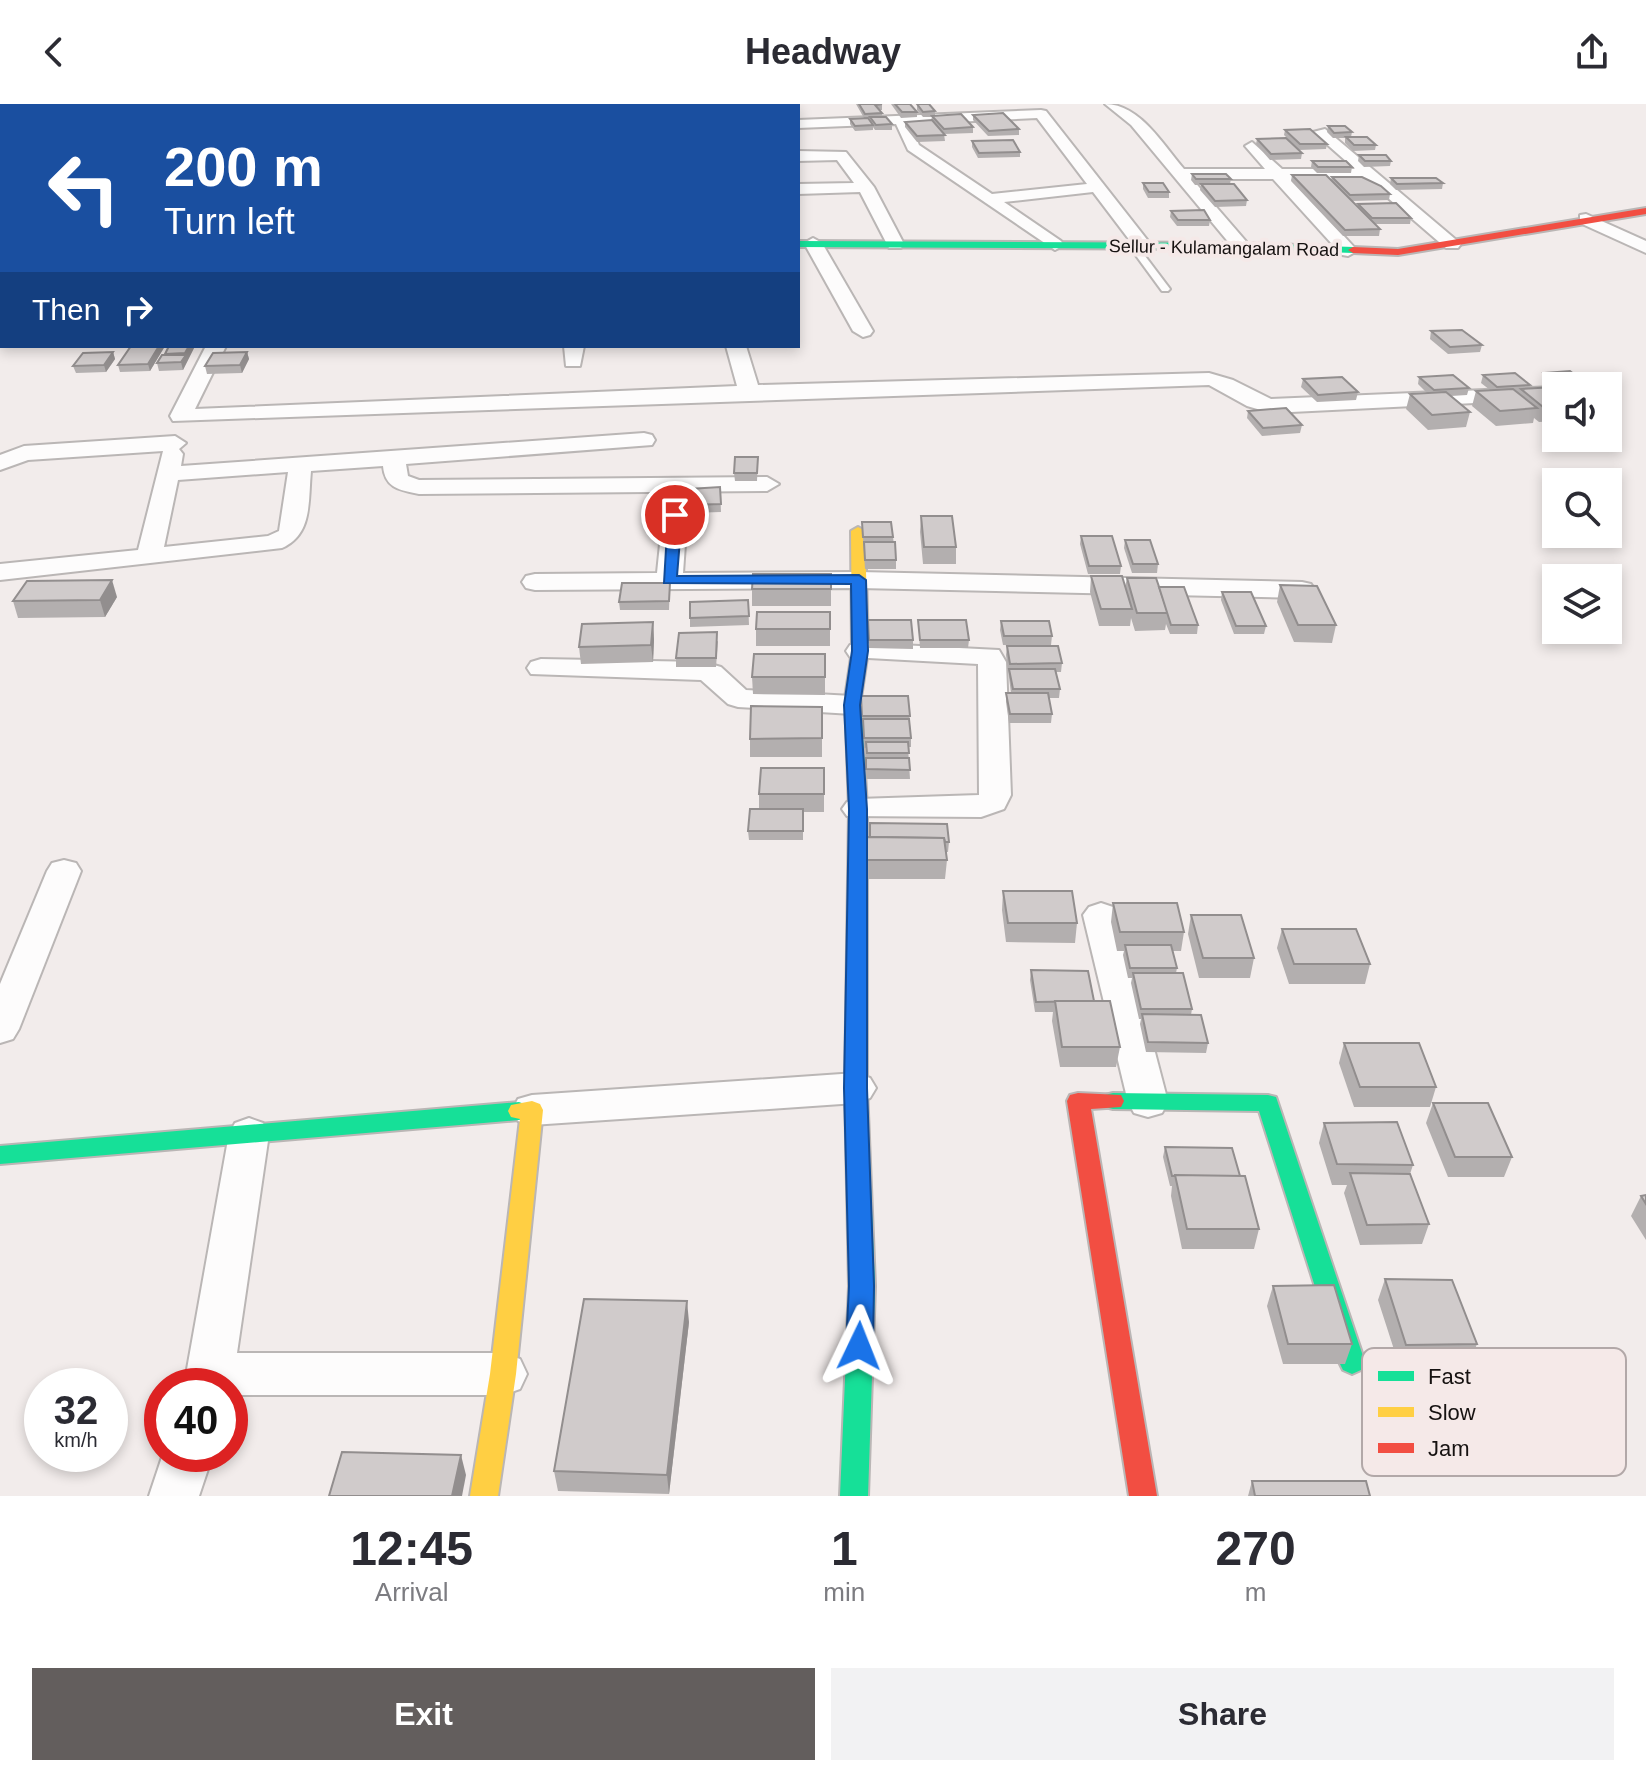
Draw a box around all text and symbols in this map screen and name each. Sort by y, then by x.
icon: back [32,30,76,74]
icon: share [1570,30,1614,74]
text: Headway [745,31,901,72]
text: 200 m [164,135,323,198]
icon: left [32,136,136,240]
text: Turn left [164,201,295,242]
street label: Sellur - Kulamangalam Road [1109,236,1339,260]
icon: right [116,288,160,332]
text: Then [32,293,100,326]
map controls [1542,372,1622,644]
button: sound [1542,372,1622,452]
button: search [1542,468,1622,548]
pin [641,481,709,549]
icon: arrive [653,493,697,537]
button: layers [1542,564,1622,644]
position arrow [817,1304,901,1388]
legend [1362,1348,1626,1476]
text: Fast [1428,1364,1471,1389]
speed limit sign: 40 [144,1368,248,1472]
text: 32 [54,1388,98,1432]
text: Slow [1428,1400,1476,1425]
text: km/h [54,1429,98,1451]
text: Jam [1428,1436,1470,1461]
text: 12:45 [350,1522,473,1575]
text: 1 [831,1522,858,1575]
text: 270 [1216,1522,1296,1575]
text: Arrival [375,1577,449,1607]
text: min [823,1577,865,1607]
text: m [1245,1577,1266,1607]
button: Exit [32,1668,815,1760]
button: Share [831,1668,1614,1760]

